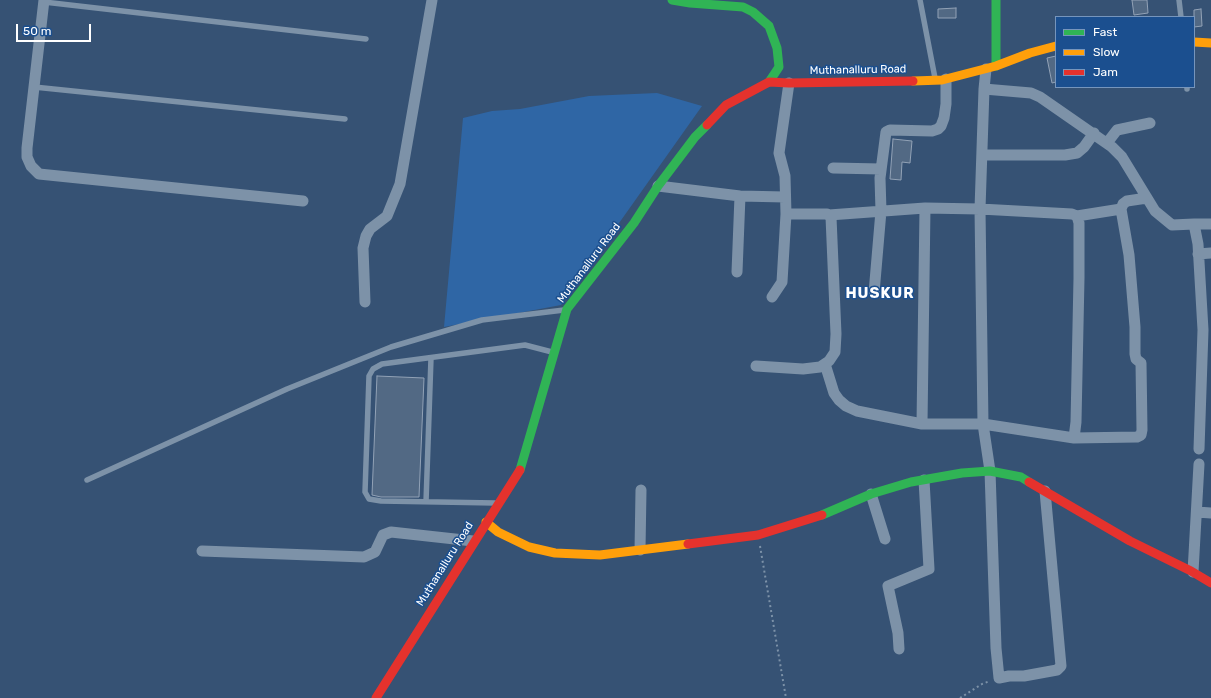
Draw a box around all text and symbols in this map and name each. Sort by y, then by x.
scale bar [18,16,93,42]
legend [1055,16,1195,88]
text: 50 m [23,24,51,38]
text: Fast [1093,25,1117,39]
text: Slow [1093,45,1120,59]
street label: Muthanalluru Road [810,63,906,77]
text: Jam [1093,65,1118,79]
street label: Muthanalluru Road [555,220,623,306]
district label: HUSKUR [845,285,915,303]
street label: Muthanalluru Road [414,519,476,609]

